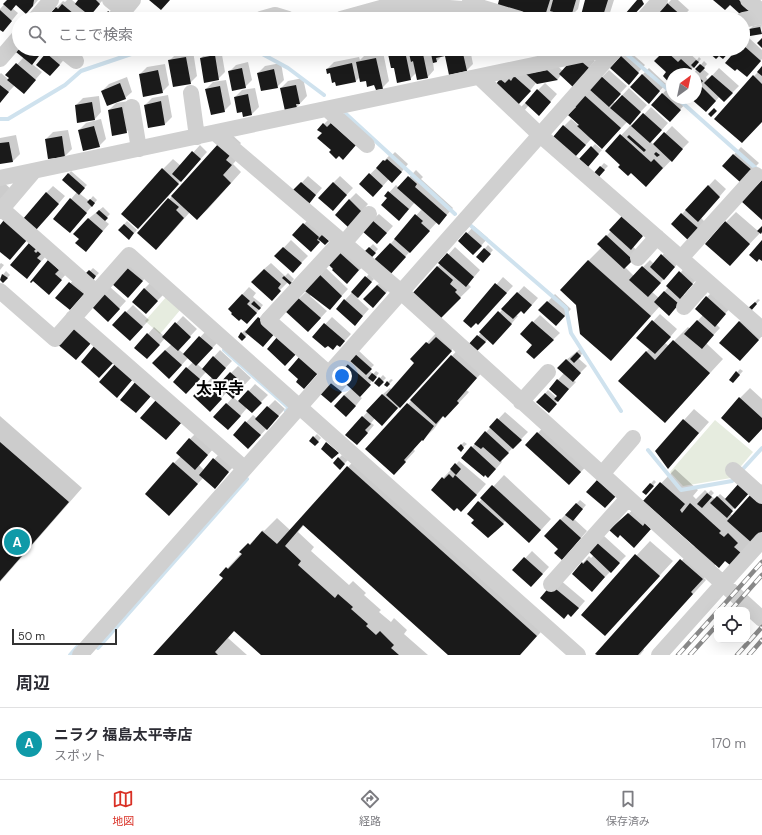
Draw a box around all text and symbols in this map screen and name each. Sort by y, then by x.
search box [12,12,750,56]
icon: search [26,23,48,45]
text: ここで検索 [58,25,133,45]
north arrow [666,68,702,104]
your location [332,366,352,386]
district label: 太平寺 [196,378,244,399]
pin: A [4,527,30,557]
map controls [714,607,750,643]
button: locate [714,607,750,643]
scale bar [12,627,117,646]
text: 50 m [18,629,45,643]
text: 周辺 [16,672,50,694]
text: ニラク 福島太平寺店 [54,725,193,745]
text: A [24,735,34,752]
text: 170 m [711,735,746,752]
text: スポット [54,747,106,764]
tab: 地図 [112,788,134,828]
tab: 経路 [359,788,381,828]
tab: 保存済み [606,788,650,828]

